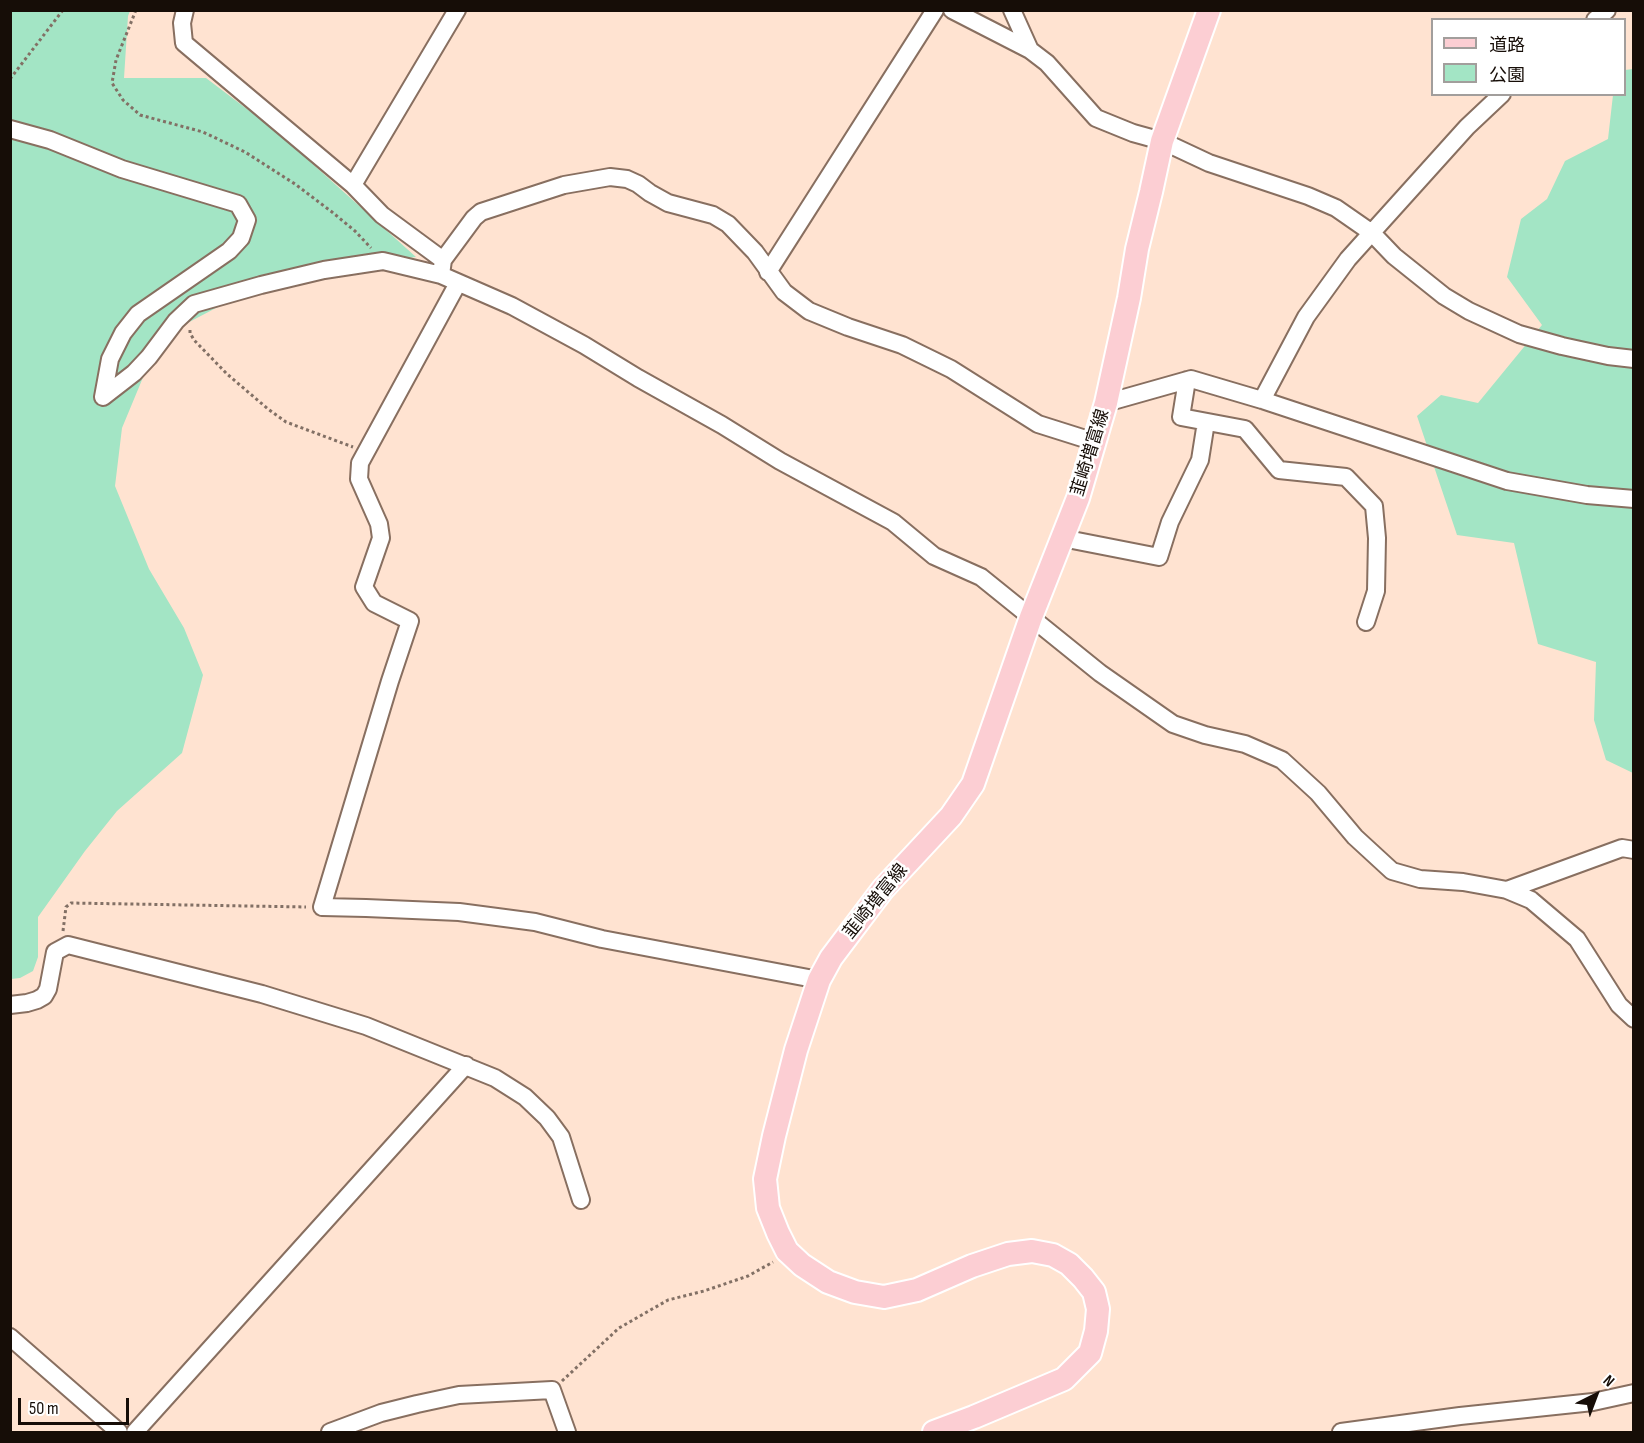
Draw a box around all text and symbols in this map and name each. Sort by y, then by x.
legend [1431,18,1626,96]
text: 道路 [1489,35,1525,56]
text: 公園 [1489,65,1525,86]
street label: 韮崎増富線 [1068,407,1114,499]
street label: 韮崎増富線 [839,860,913,944]
north arrow [1566,1365,1626,1425]
text: N [1599,1371,1618,1391]
scale bar [21,1386,132,1424]
text: 50 m [29,1398,59,1419]

